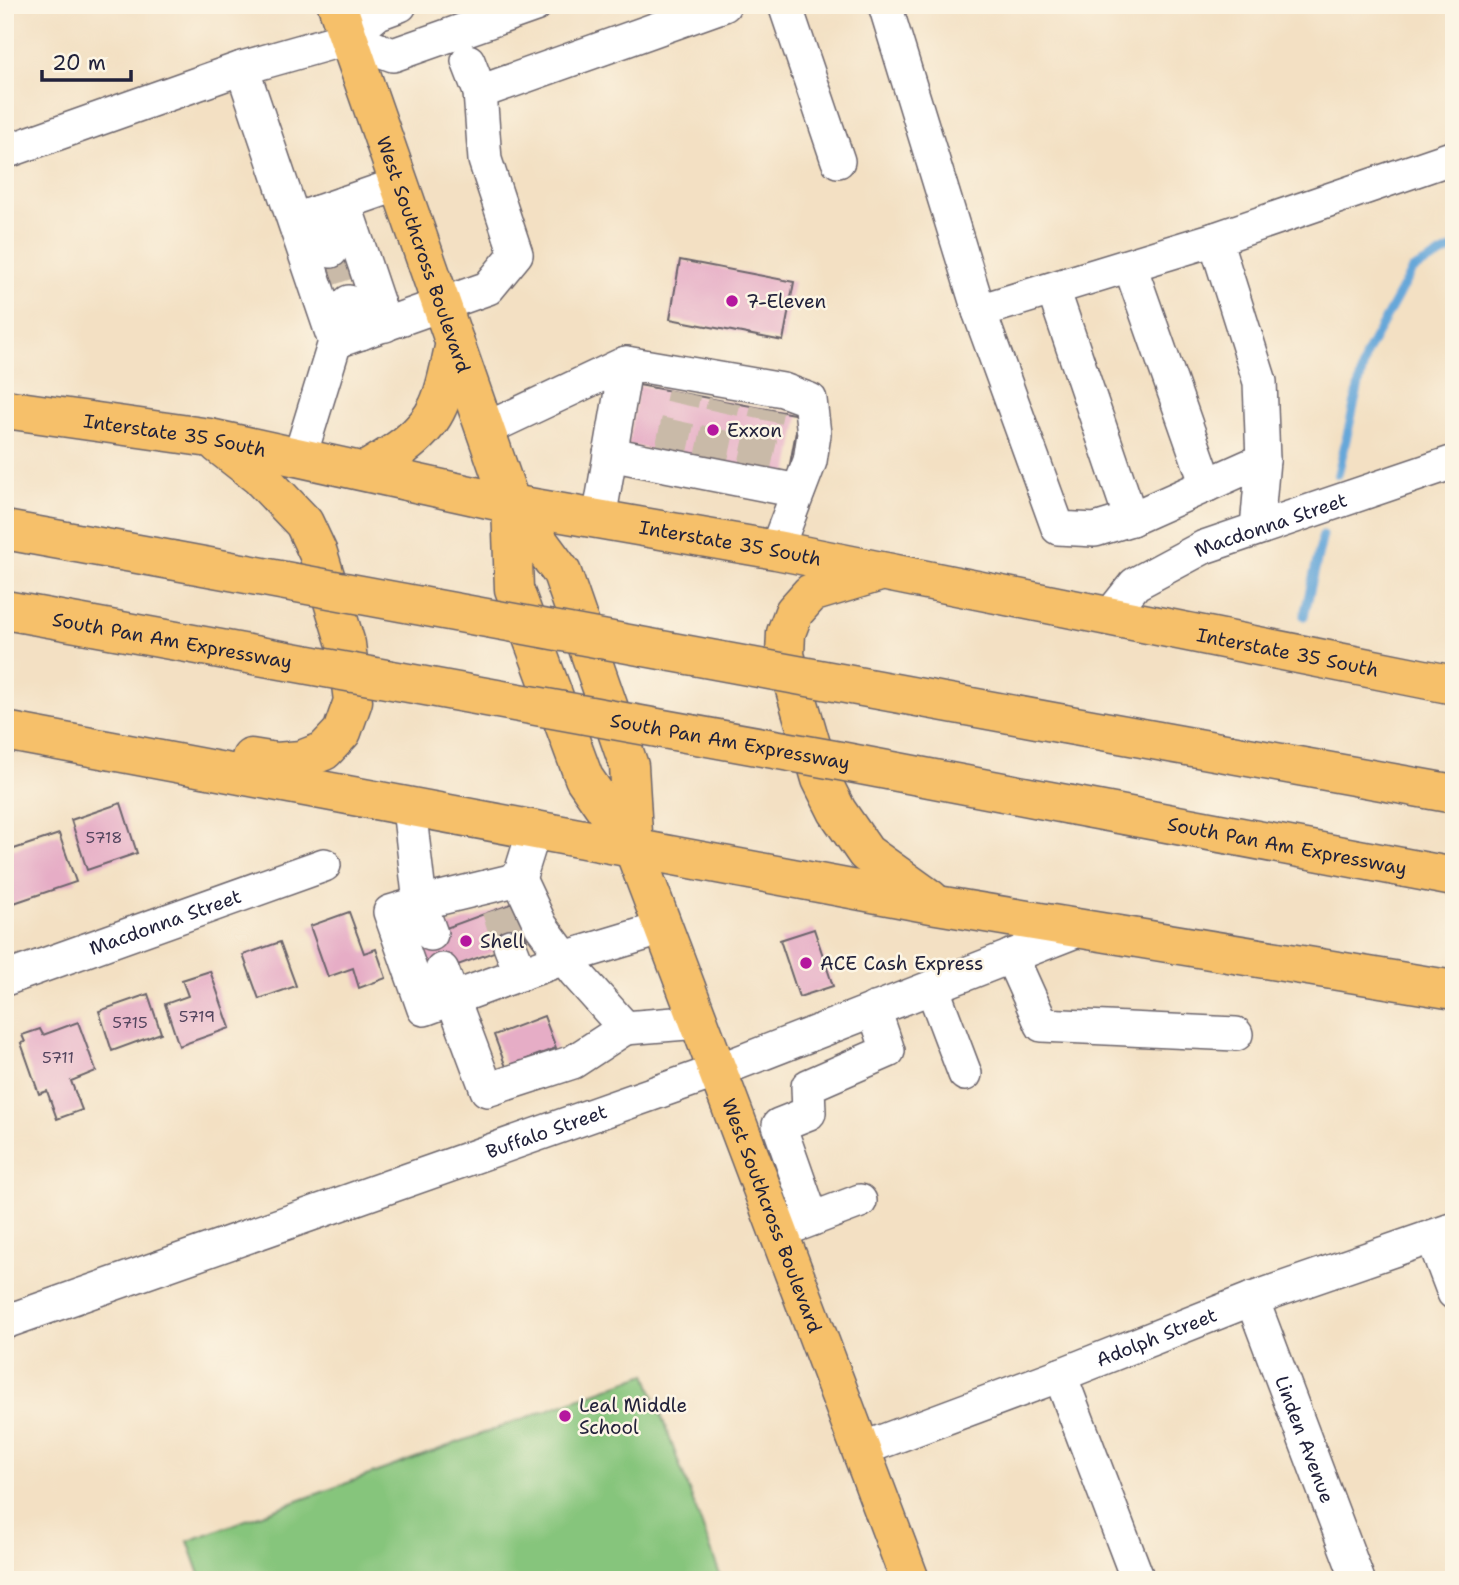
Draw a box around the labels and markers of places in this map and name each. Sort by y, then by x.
place label: 7-Eleven [746,289,826,314]
marker: 7-Eleven [724,293,740,309]
place label: Exxon [727,418,782,443]
marker: Exxon [705,422,721,438]
place label: Shell [480,929,524,954]
marker: Shell [458,933,474,949]
place label: ACE Cash Express [820,951,983,976]
marker: ACE Cash Express [798,955,814,971]
place label: Leal Middle School [579,1393,687,1440]
marker: Leal Middle School [557,1408,573,1424]

